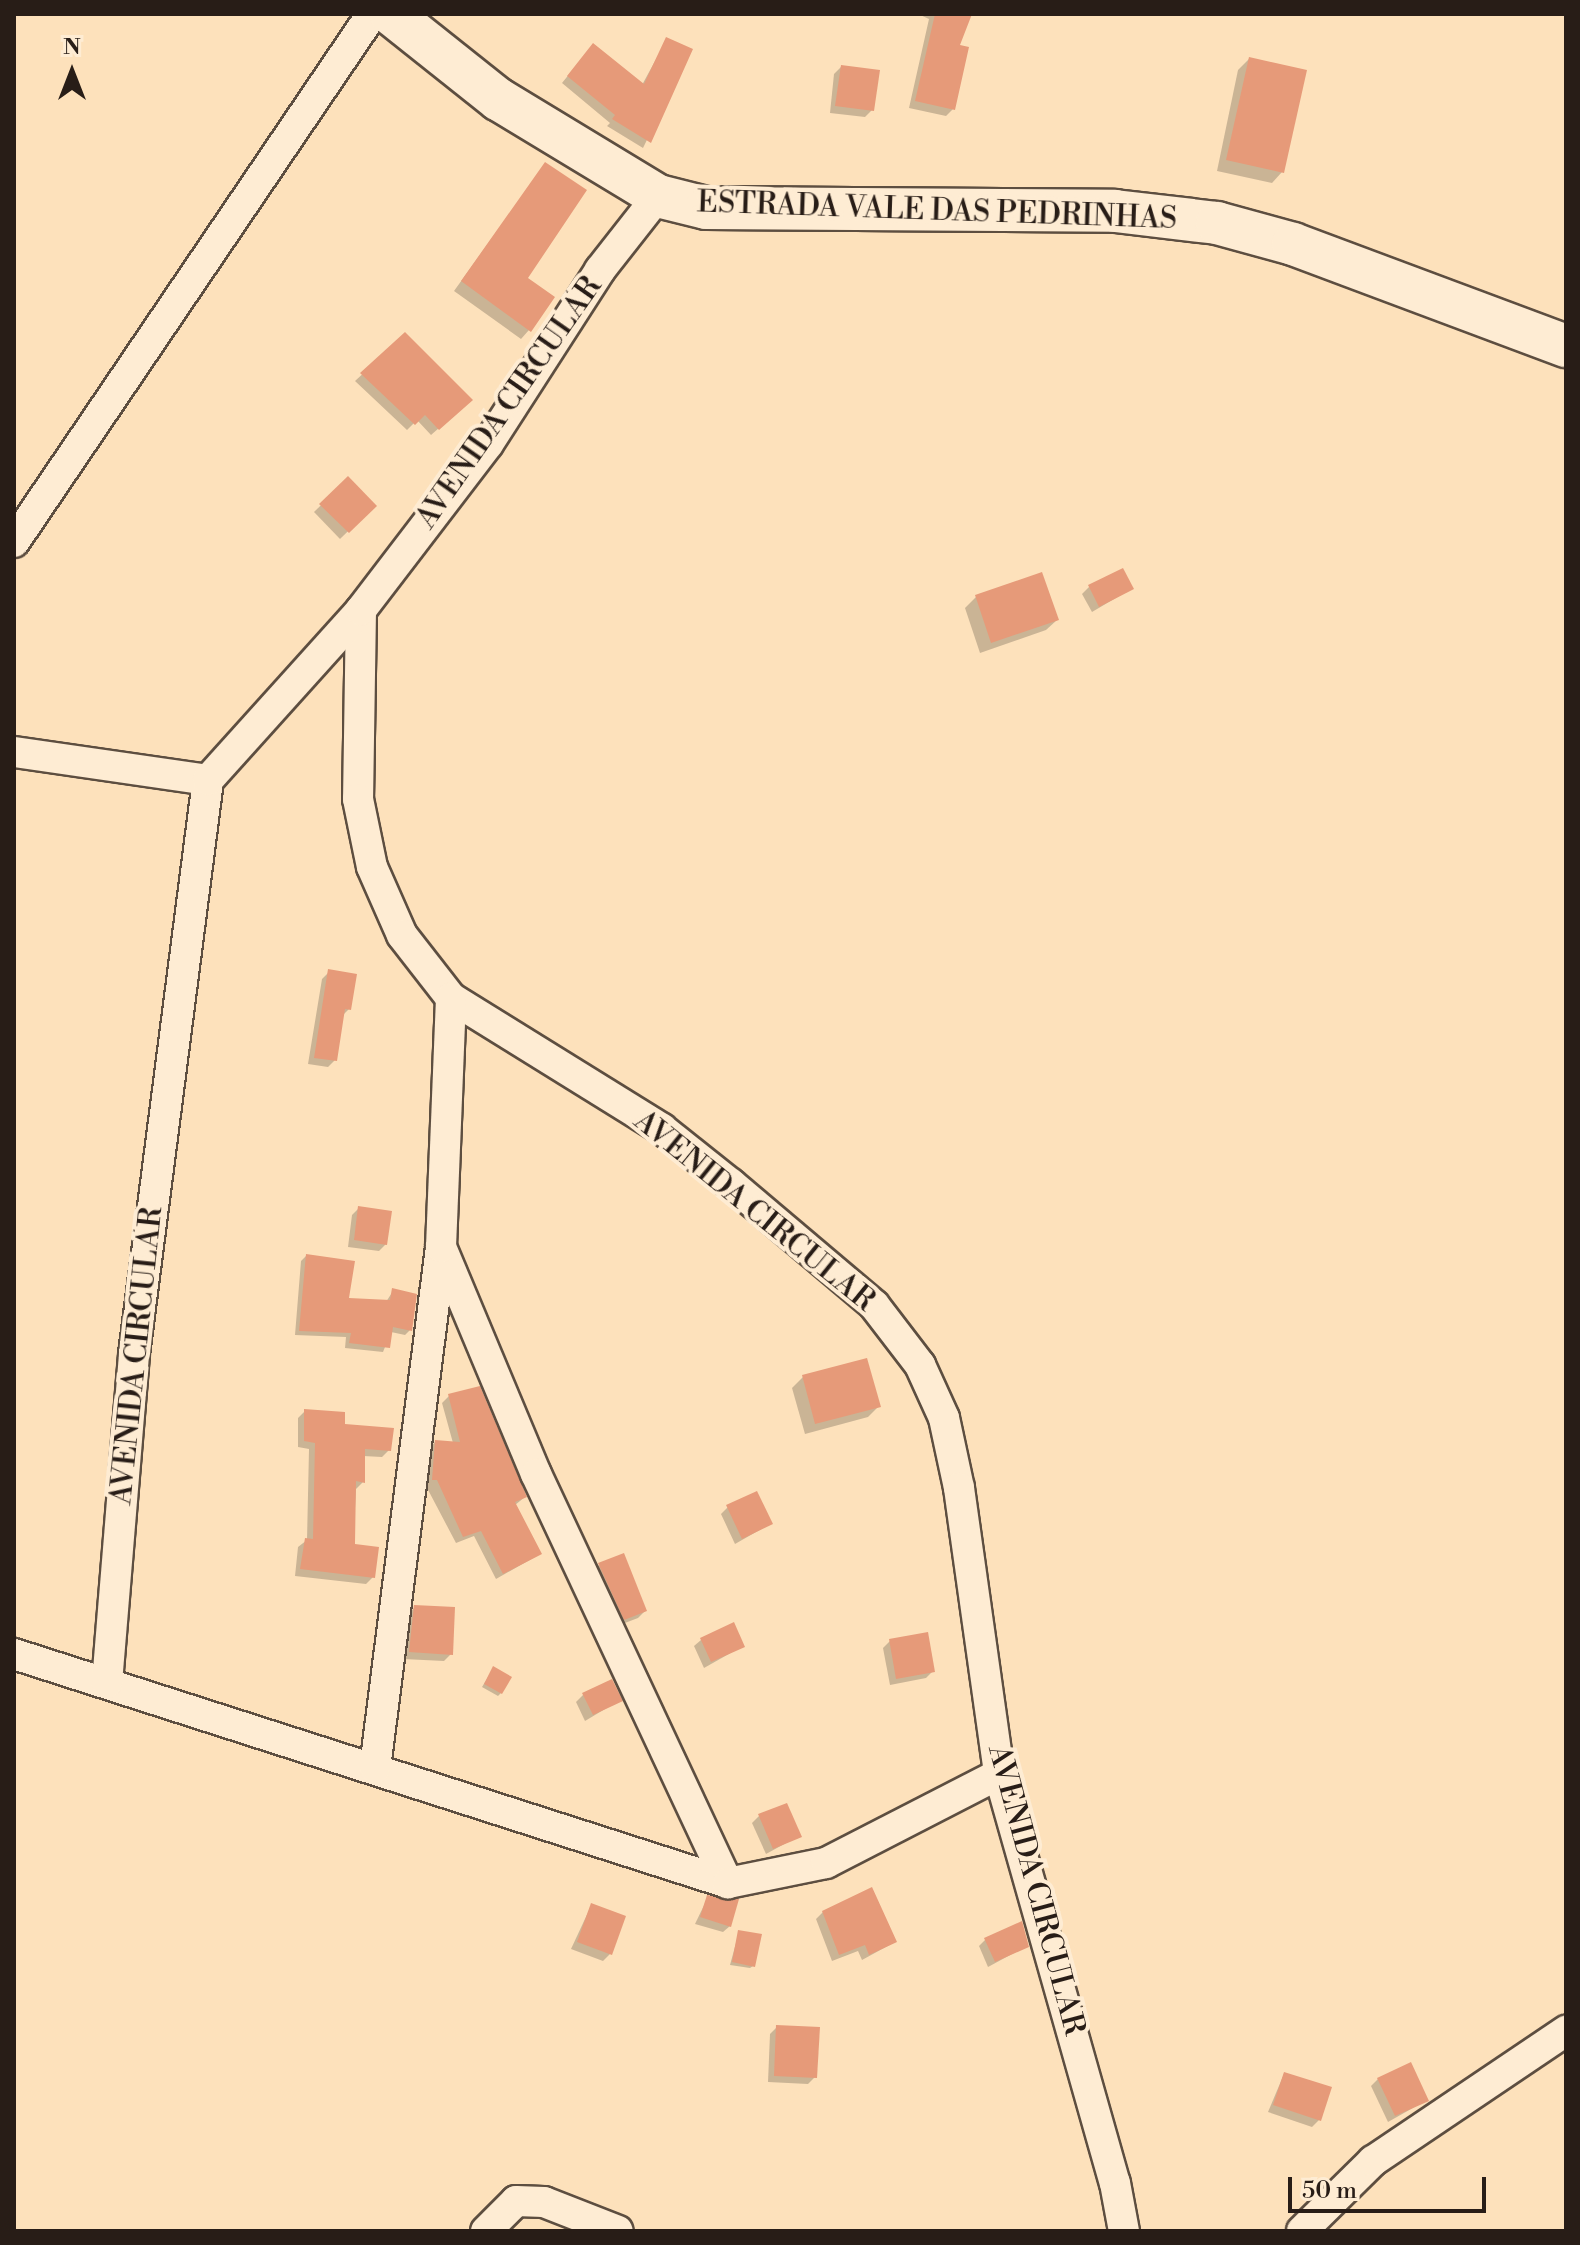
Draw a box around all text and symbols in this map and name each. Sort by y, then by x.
north arrow [32,32,112,112]
text: N [63,34,81,61]
street label: ESTRADA VALE DAS PEDRINHAS [696,185,1178,237]
street label: AVENIDA CIRCULAR [409,270,609,536]
street label: AVENIDA CIRCULAR [627,1103,881,1319]
street label: AVENIDA CIRCULAR [103,1205,171,1507]
street label: AVENIDA CIRCULAR [980,1741,1092,2039]
scale bar [1292,2161,1490,2211]
text: 50 m [1302,2176,1357,2206]

